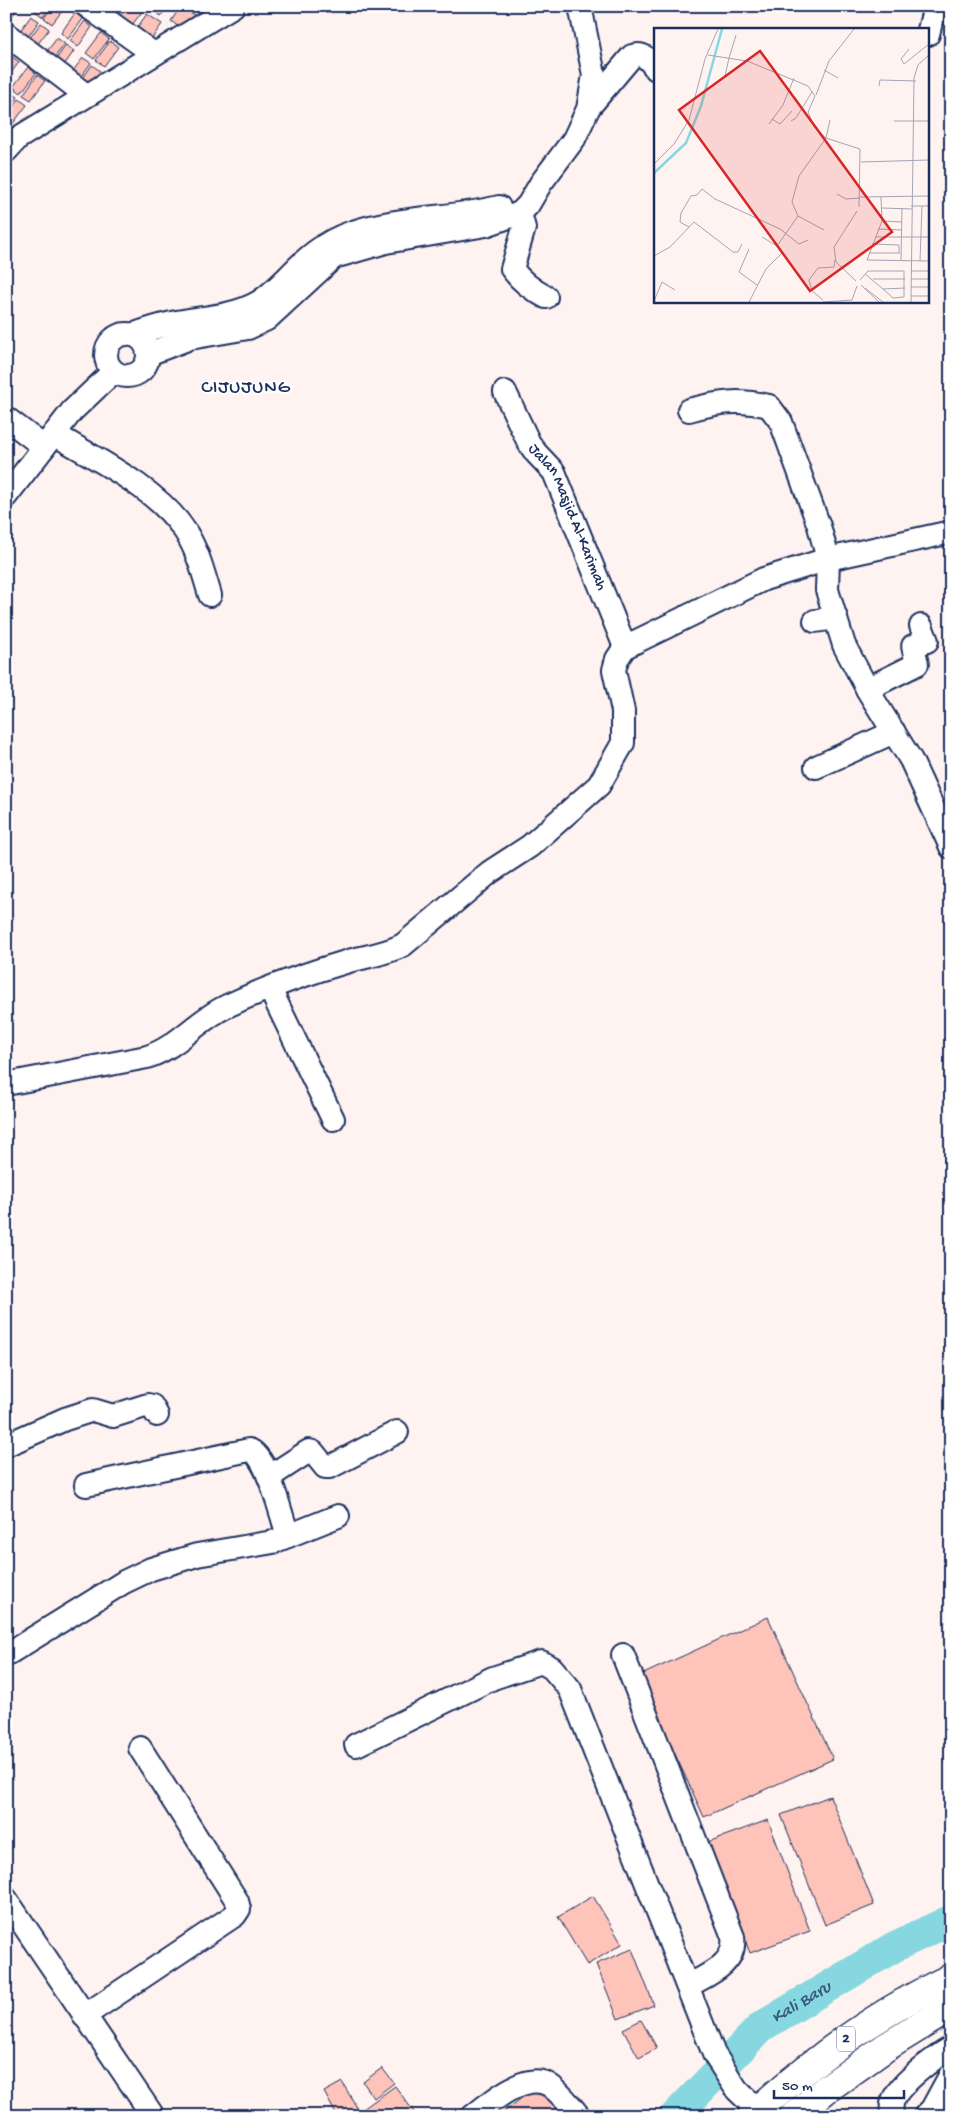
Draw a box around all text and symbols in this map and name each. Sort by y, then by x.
inset map [654,28,930,302]
district label: CIJUJUNG [201,377,291,400]
street label: Jalan Masjid Al-Karimah [523,440,611,594]
water label: Kali Baru [768,1976,837,2029]
road number: 2 [837,2026,855,2052]
scale bar [774,2067,904,2099]
text: 50 m [782,2078,813,2096]

